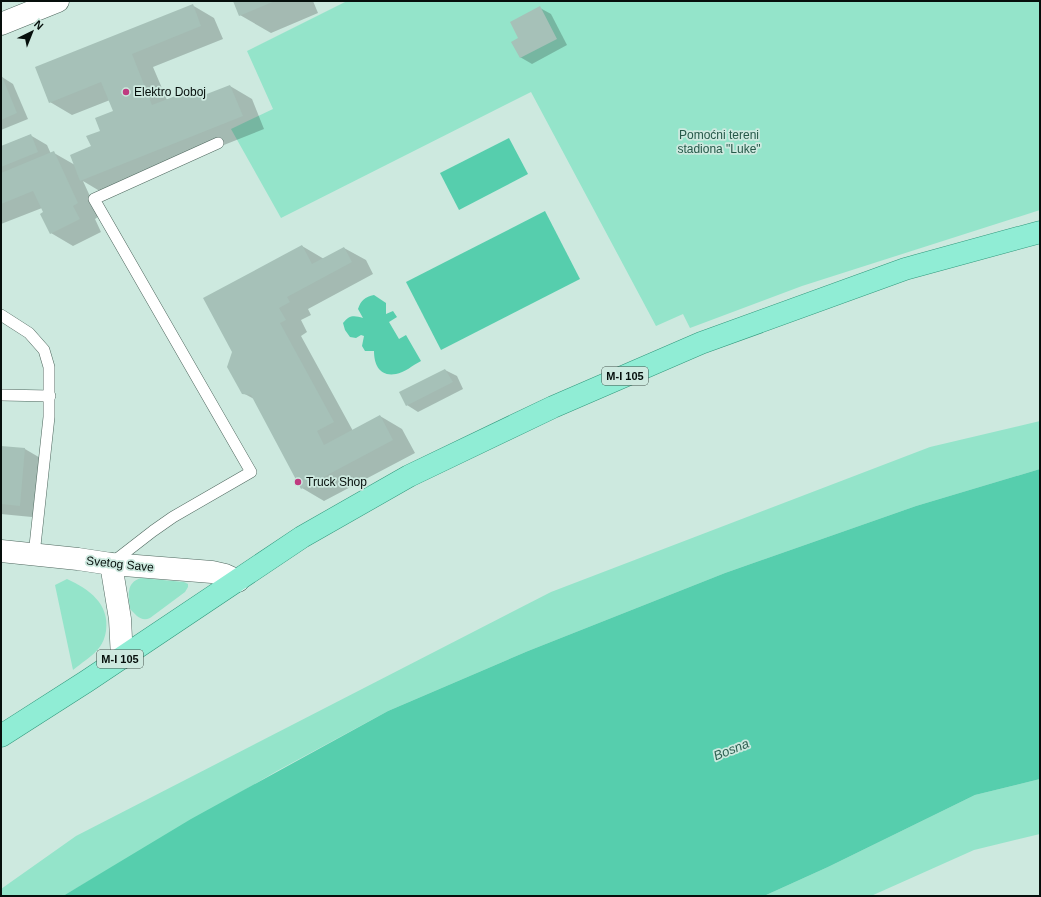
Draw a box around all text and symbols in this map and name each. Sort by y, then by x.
north arrow [12,12,52,52]
text: N [32,18,46,32]
place label: Elektro Doboj [134,85,206,99]
marker: Elektro Doboj [121,87,131,97]
park label: Pomoćni tereni stadiona "Luke" [677,128,761,156]
road number: M-I 105 [602,367,648,385]
place label: Truck Shop [306,475,367,489]
marker: Truck Shop [293,477,303,487]
street label: Svetog Save [85,553,155,575]
road number: M-I 105 [97,650,143,668]
water label: Bosna [711,736,751,763]

